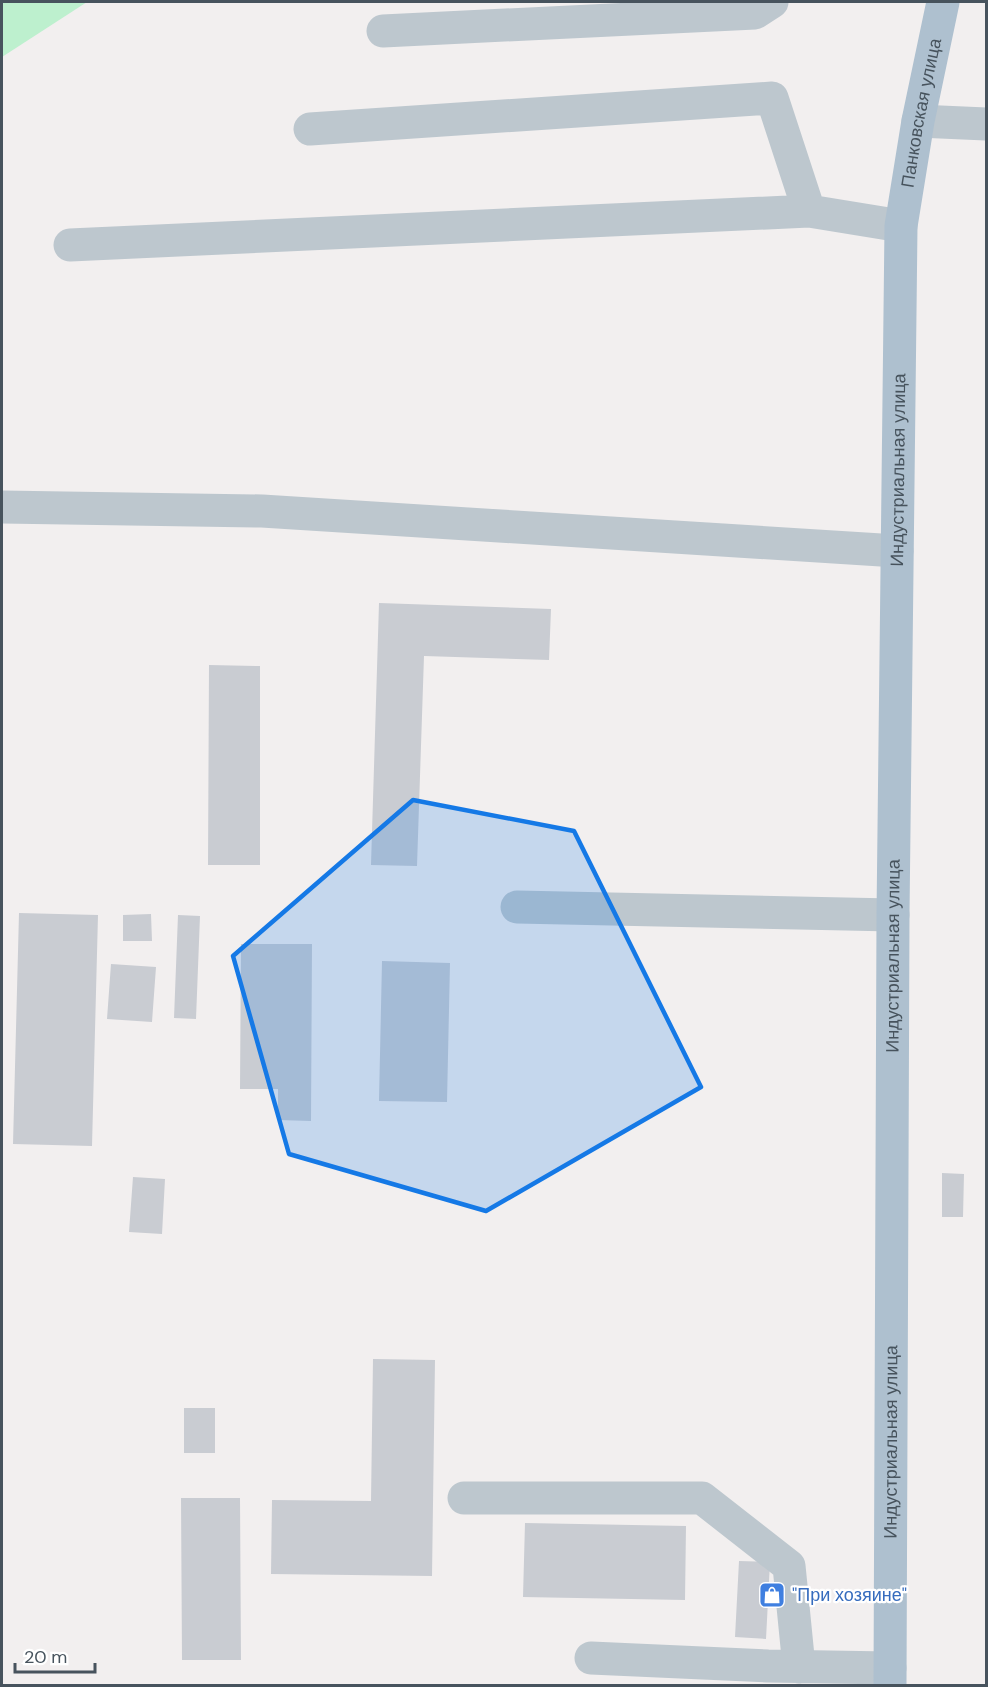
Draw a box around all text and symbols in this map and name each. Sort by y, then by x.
street label: Панковская улица [895,35,947,189]
street label: Индустриальная улица [885,372,911,567]
street label: Индустриальная улица [880,858,906,1053]
street label: Индустриальная улица [879,1344,903,1539]
shop icon: "При хозяине" [757,1580,787,1610]
place label: "При хозяине" [792,1583,907,1607]
scale bar [15,1636,94,1674]
text: 20 m [24,1645,67,1669]

